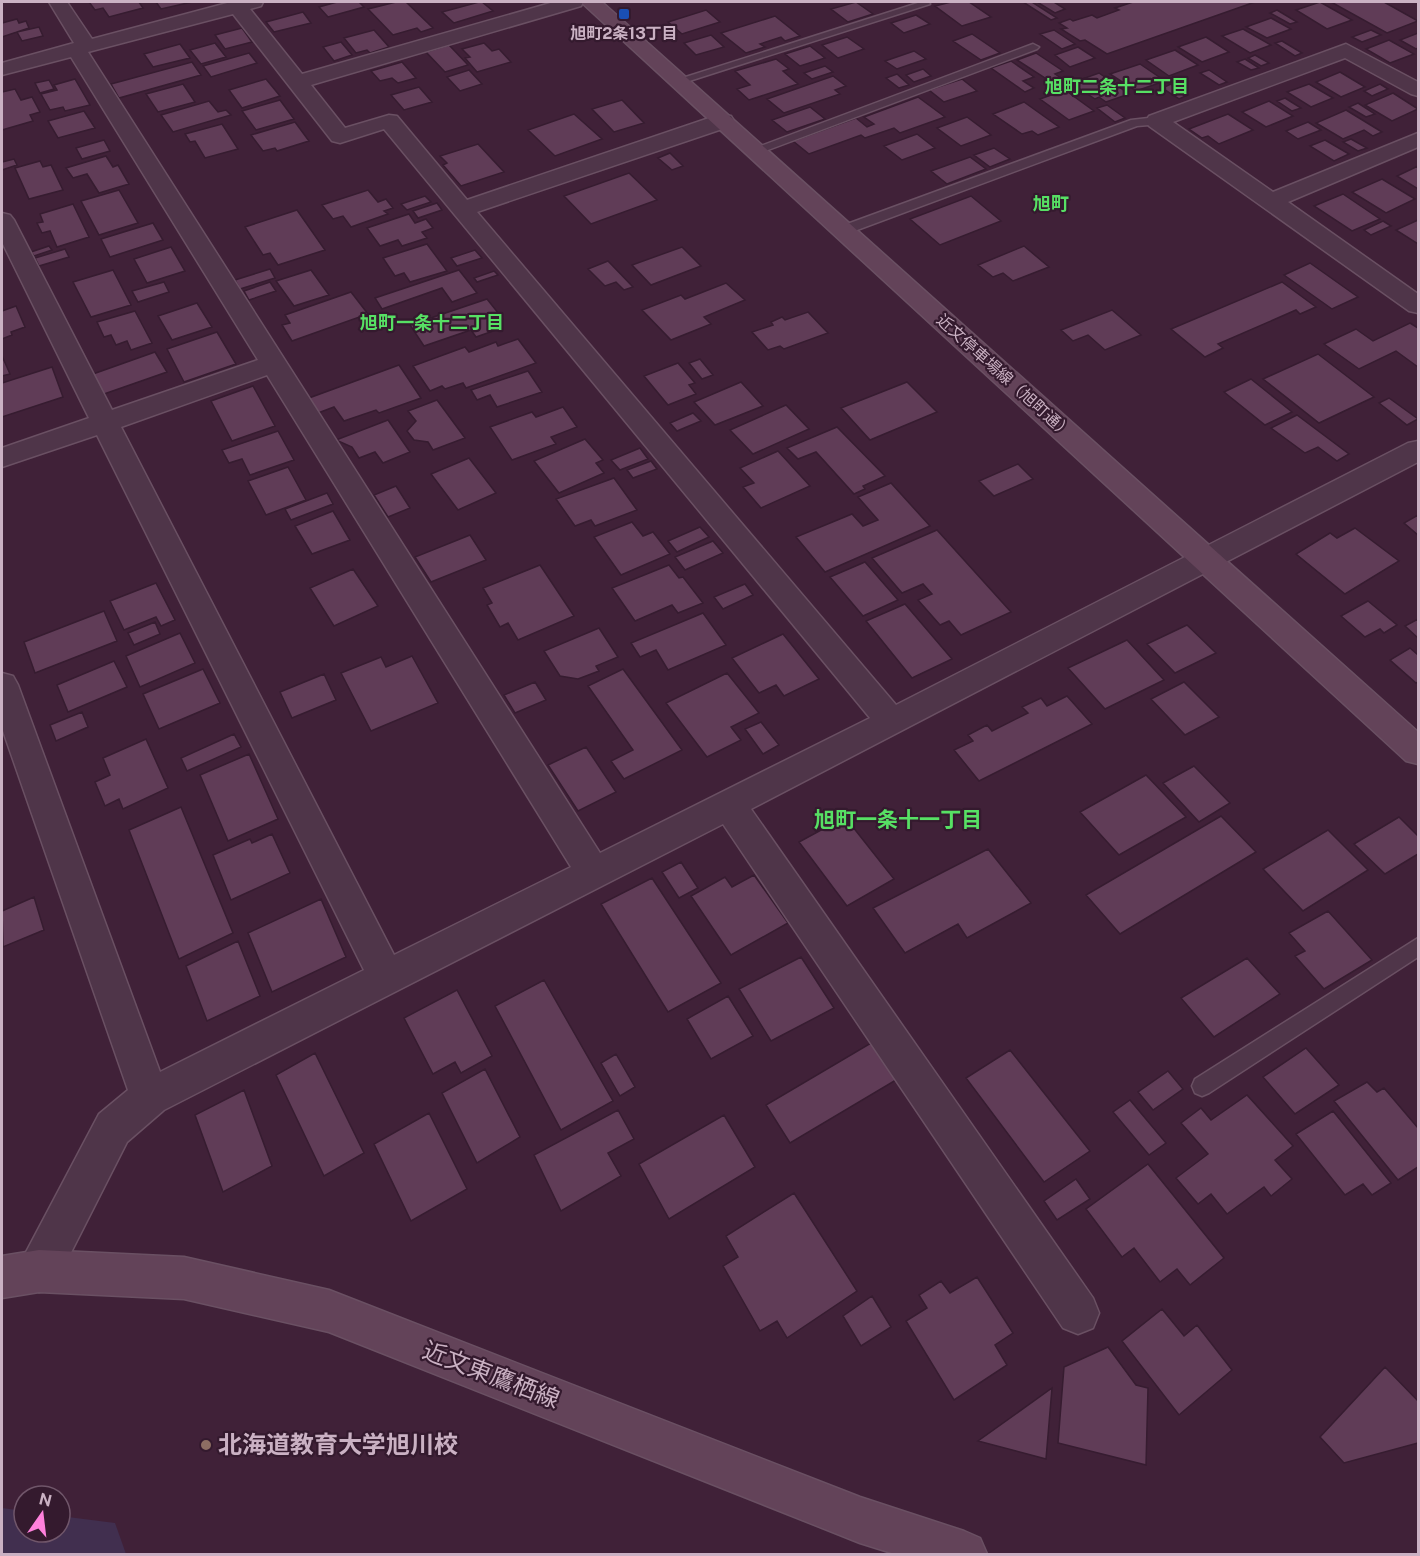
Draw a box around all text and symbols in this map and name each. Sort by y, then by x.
marker: 旭町2条13丁目 [617,7,631,21]
place label: 旭町2条13丁目 [570,24,678,43]
district label: 旭町二条十二丁目 [1045,76,1189,97]
district label: 旭町 [1033,193,1069,214]
street label: 近文停車場線（旭町通） [933,310,1076,442]
district label: 旭町一条十二丁目 [360,312,504,333]
district label: 旭町一条十一丁目 [814,807,982,832]
street label: 近文東鷹栖線 [419,1335,564,1413]
place label: 北海道教育大学旭川校 [218,1430,458,1458]
marker: 北海道教育大学旭川校 [199,1438,213,1452]
north arrow [12,1484,72,1544]
text: N [37,1489,54,1511]

